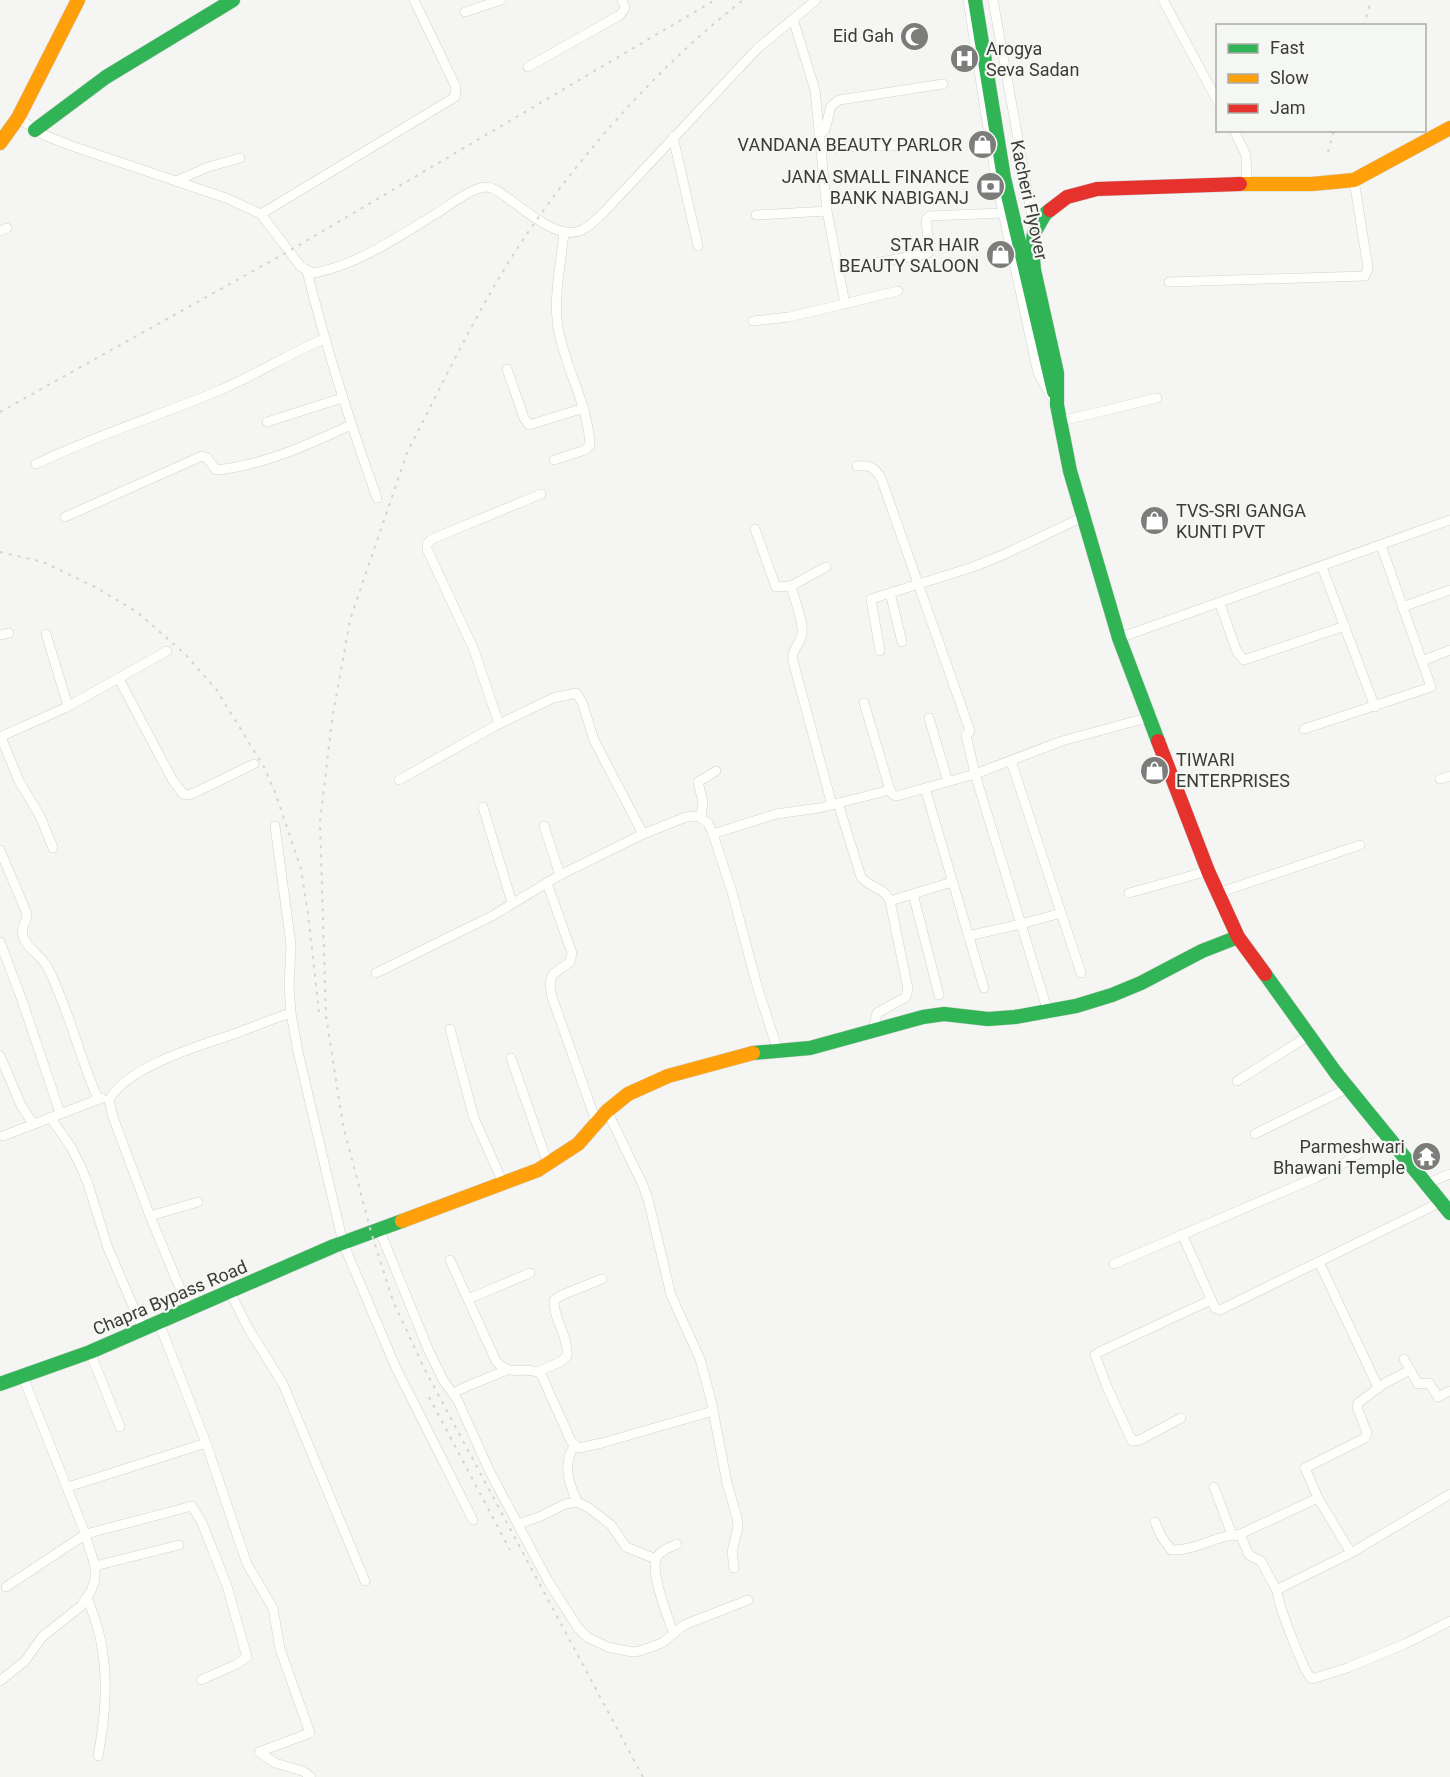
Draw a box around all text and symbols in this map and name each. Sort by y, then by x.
mosque icon: Eid Gah [899,20,931,52]
legend [1216,24,1426,132]
place label: Eid Gah [833,25,894,46]
text: Fast [1270,37,1305,58]
place label: Arogya Seva Sadan [986,38,1079,80]
hospital icon: Arogya Seva Sadan [949,43,981,75]
text: Slow [1270,67,1309,88]
text: Jam [1270,97,1306,118]
shop icon: VANDANA BEAUTY PARLOR [967,129,999,161]
place label: VANDANA BEAUTY PARLOR [738,134,962,155]
street label: Kacheri Flyover [1007,138,1052,262]
place label: JANA SMALL FINANCE BANK NABIGANJ [782,166,969,208]
bank icon: JANA SMALL FINANCE BANK NABIGANJ [974,171,1006,203]
place label: STAR HAIR BEAUTY SALOON [839,234,979,276]
shop icon: STAR HAIR BEAUTY SALOON [984,239,1016,271]
place label: TVS-SRI GANGA KUNTI PVT [1176,500,1306,542]
shop icon: TVS-SRI GANGA KUNTI PVT [1139,505,1171,537]
place label: TIWARI ENTERPRISES [1176,749,1290,791]
shop icon: TIWARI ENTERPRISES [1139,754,1171,786]
place label: Parmeshwari Bhawani Temple [1273,1136,1405,1178]
temple icon: Parmeshwari Bhawani Temple [1410,1141,1442,1173]
street label: Chapra Bypass Road [90,1256,250,1340]

